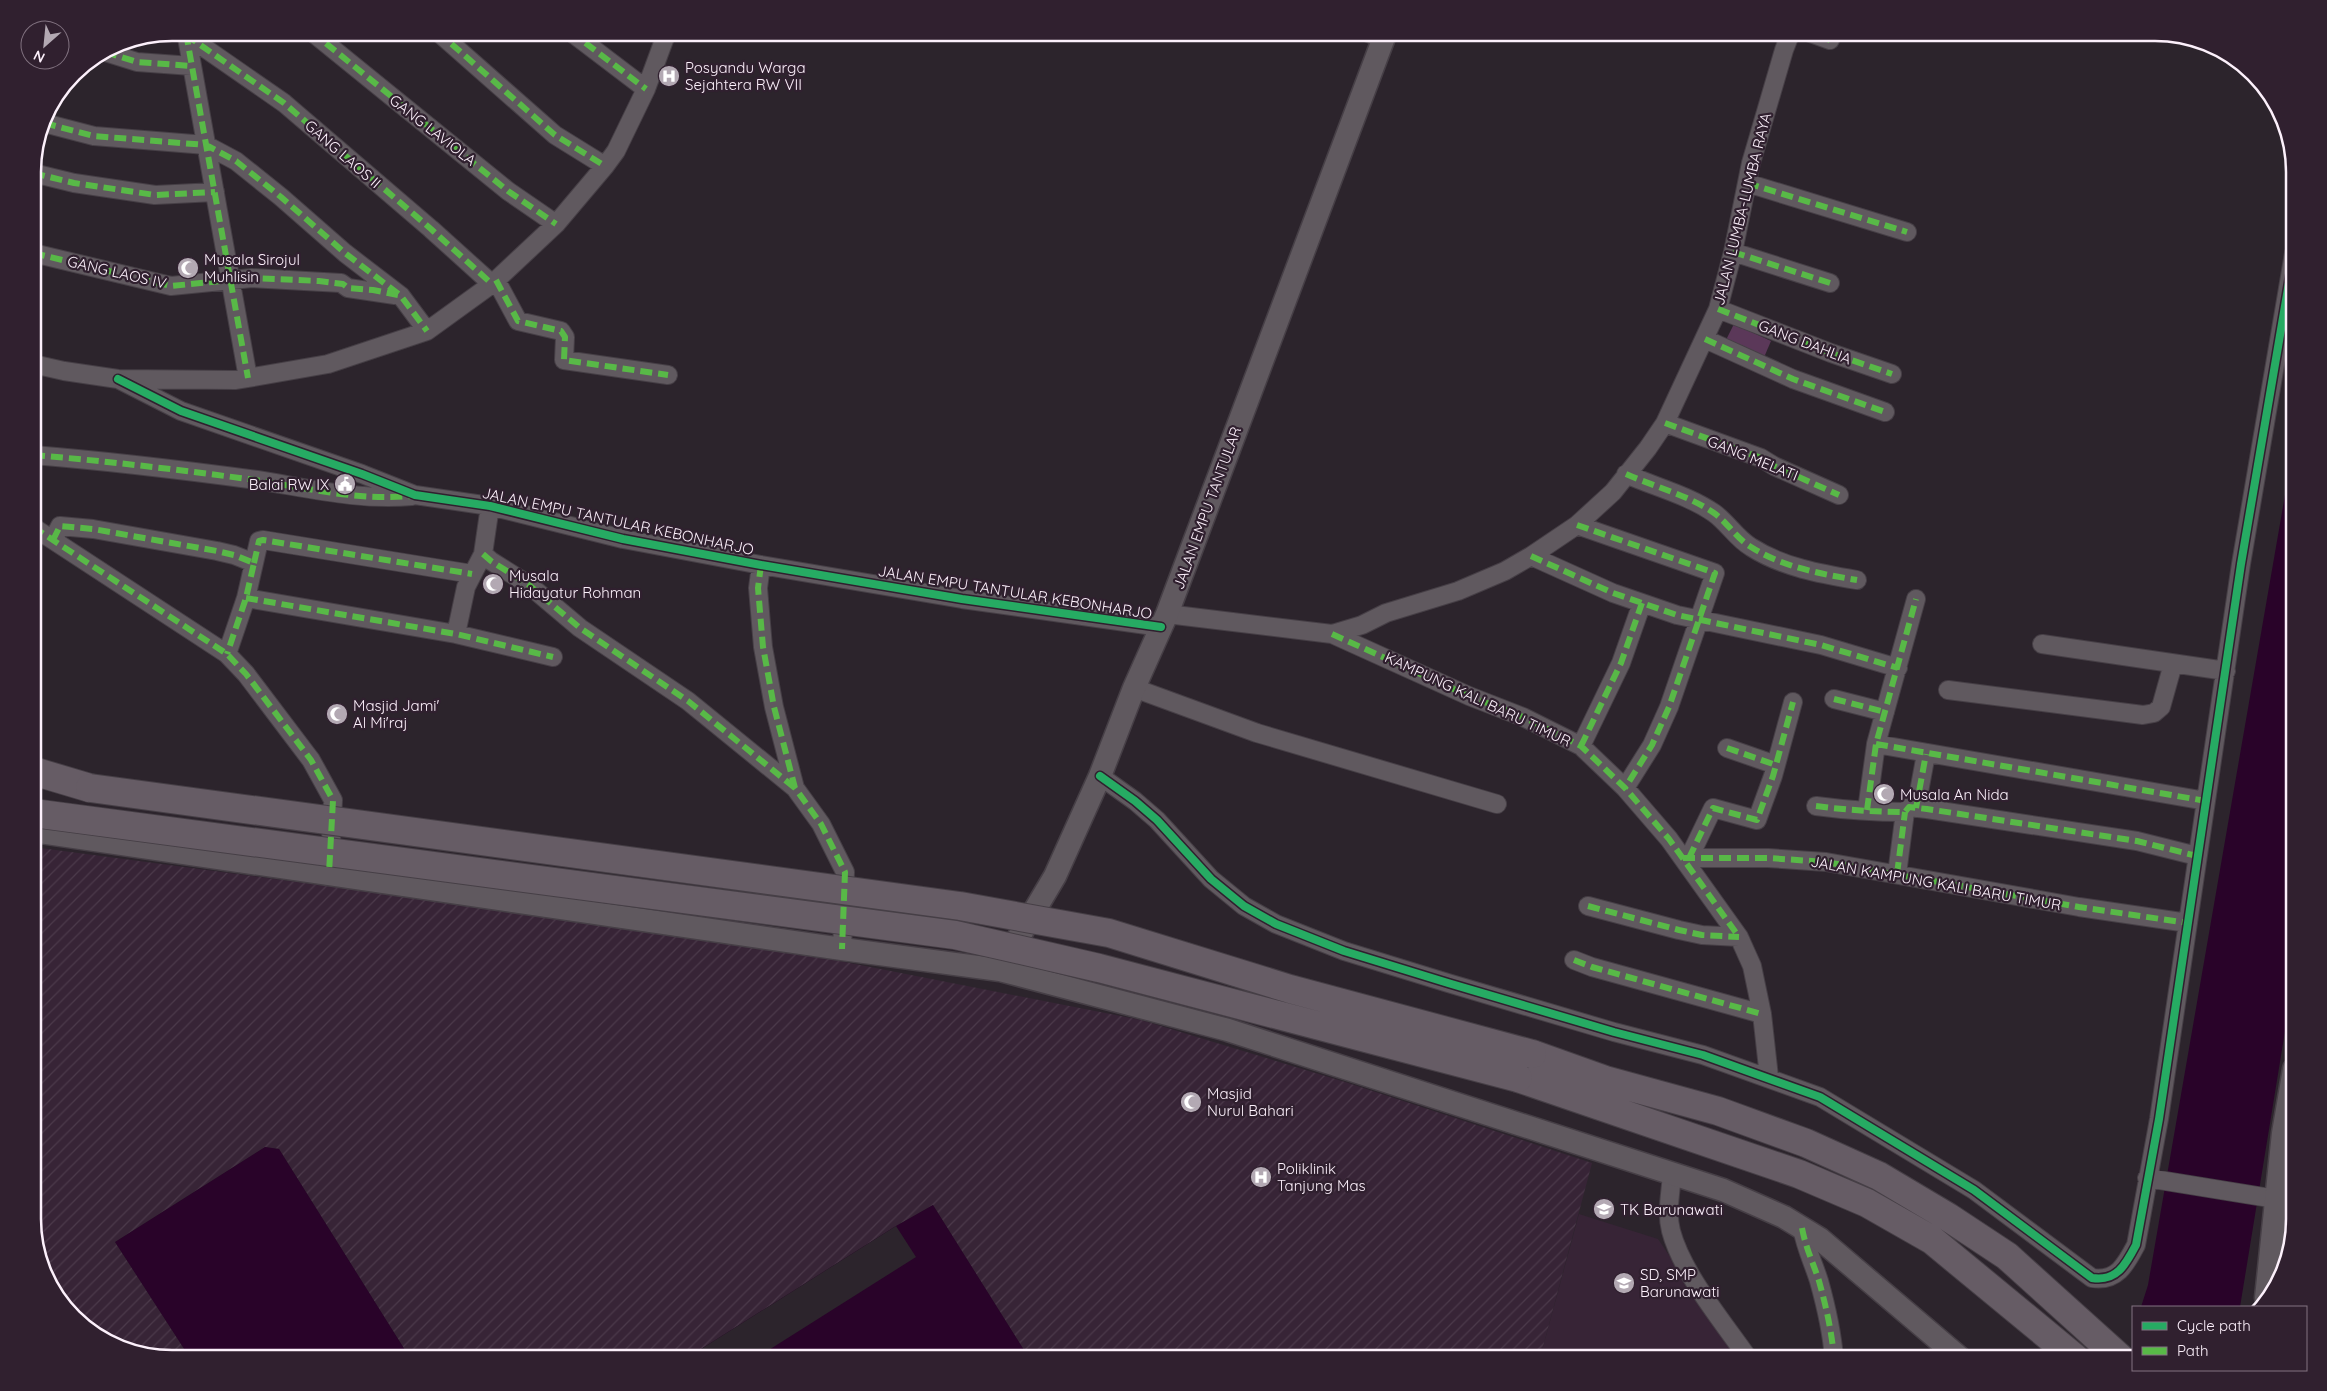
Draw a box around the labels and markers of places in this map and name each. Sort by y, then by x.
place label: Posyandu Warga Sejahtera RW VII [685,58,806,94]
hospital icon: Posyandu Warga Sejahtera RW VII [657,64,681,88]
place label: Musala Sirojul Muhlisin [204,250,300,286]
mosque icon: Musala Sirojul Muhlisin [176,256,200,280]
public building icon: Balai RW IX [333,472,357,496]
place label: Balai RW IX [249,475,329,494]
place label: Musala Hidayatur Rohman [509,566,641,602]
mosque icon: Musala Hidayatur Rohman [481,572,505,596]
place label: Masjid Jami' Al Mi'raj [353,696,440,732]
mosque icon: Masjid Jami' Al Mi'raj [325,702,349,726]
mosque icon: Musala An Nida [1872,782,1896,806]
place label: Musala An Nida [1900,785,2009,804]
place label: Masjid Nurul Bahari [1207,1084,1294,1120]
mosque icon: Masjid Nurul Bahari [1179,1090,1203,1114]
place label: Poliklinik Tanjung Mas [1277,1159,1366,1195]
hospital icon: Poliklinik Tanjung Mas [1249,1165,1273,1189]
school or university icon: TK Barunawati [1592,1197,1616,1221]
place label: TK Barunawati [1620,1200,1723,1219]
place label: SD, SMP Barunawati [1640,1265,1720,1301]
school or university icon: SD, SMP Barunawati [1612,1271,1636,1295]

